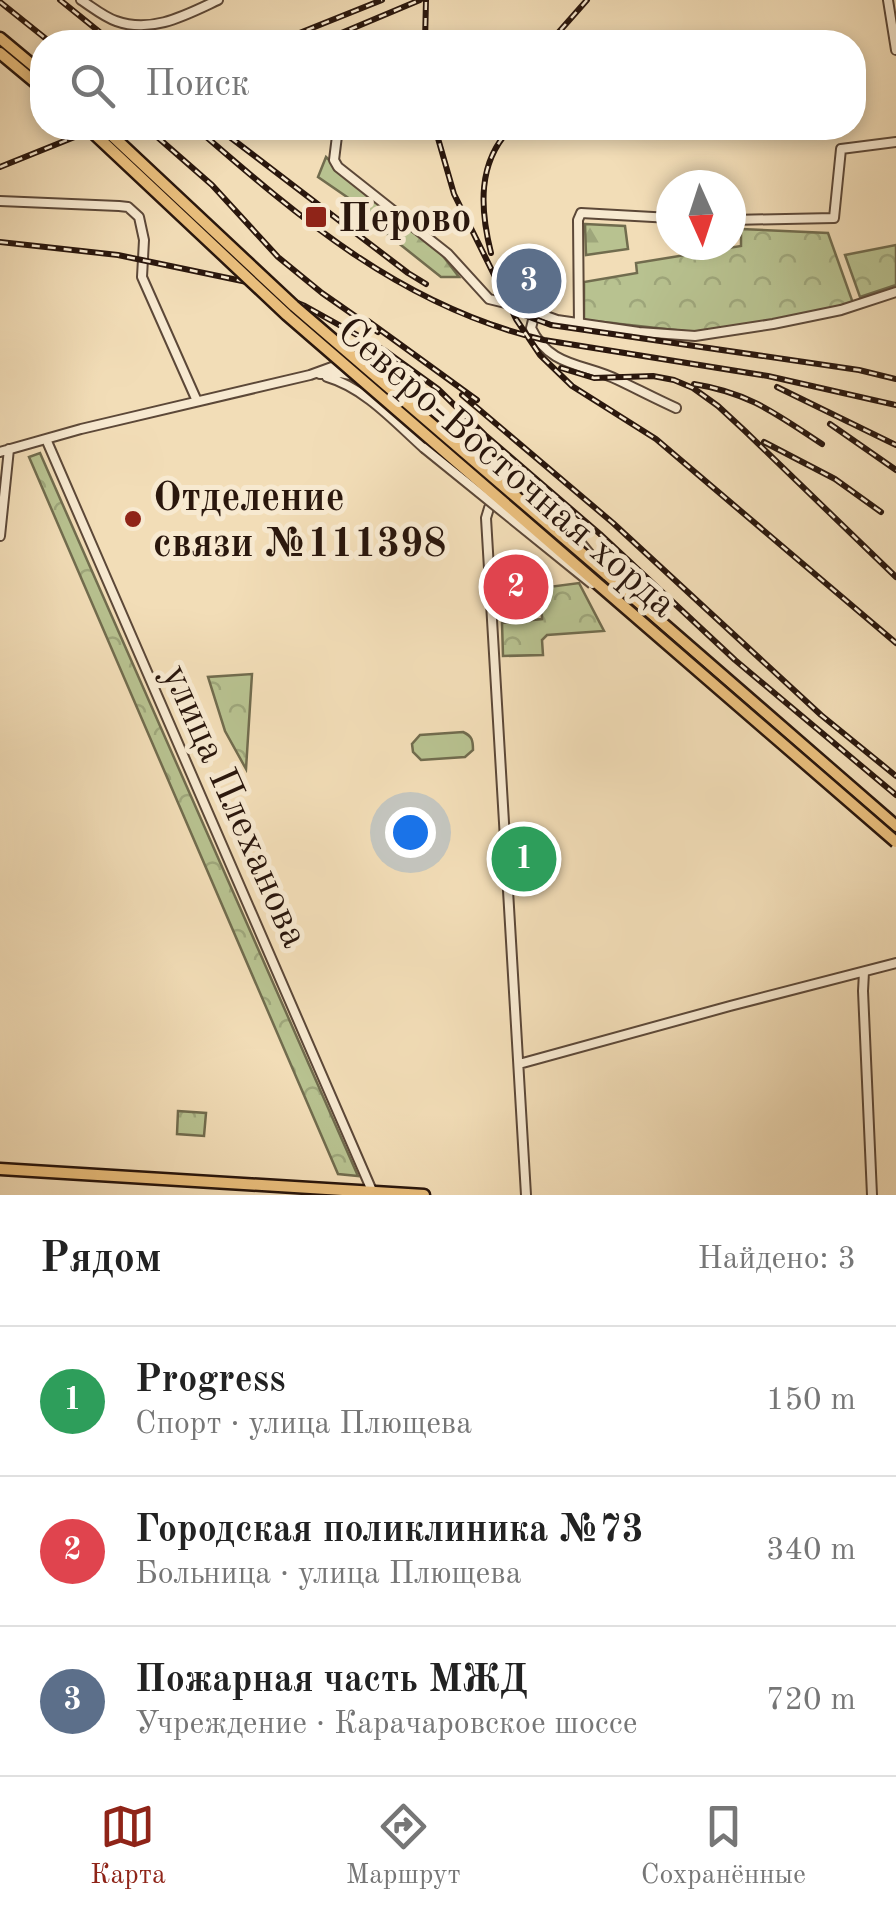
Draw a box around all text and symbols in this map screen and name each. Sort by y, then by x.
search box [30,30,866,140]
icon: search [65,58,120,113]
text: Поиск [145,66,250,104]
north arrow [656,170,746,260]
place label: Перово [338,201,471,241]
marker: Перово [303,204,329,230]
pin: 3 [496,244,562,318]
street label: Северо-Восточная хорда [328,312,682,627]
place label: Отделение связи №111398 [153,480,446,566]
marker: Отделение связи №111398 [122,508,144,530]
pin: 2 [484,550,548,624]
street label: улица Плеханова [153,659,314,954]
your location [385,807,436,858]
pin: 1 [492,822,556,896]
text: Рядом [40,1239,162,1281]
text: Найдено: 3 [697,1244,856,1276]
text: Progress [135,1362,285,1400]
text: 1 [63,1385,82,1417]
text: 150 m [766,1385,856,1417]
text: Спорт · улица Плющева [135,1409,472,1441]
text: Городская поликлиника №73 [135,1512,644,1550]
text: 2 [63,1535,82,1567]
text: 340 m [766,1535,856,1567]
text: Больница · улица Плющева [135,1559,522,1591]
text: Пожарная часть МЖД [135,1662,528,1700]
text: 3 [63,1685,82,1717]
text: 720 m [766,1685,856,1717]
text: Учреждение · Карачаровское шоссе [135,1709,637,1741]
tab: Карта [90,1799,166,1894]
tab: Маршрут [346,1799,461,1894]
tab: Сохранённые [641,1799,806,1894]

